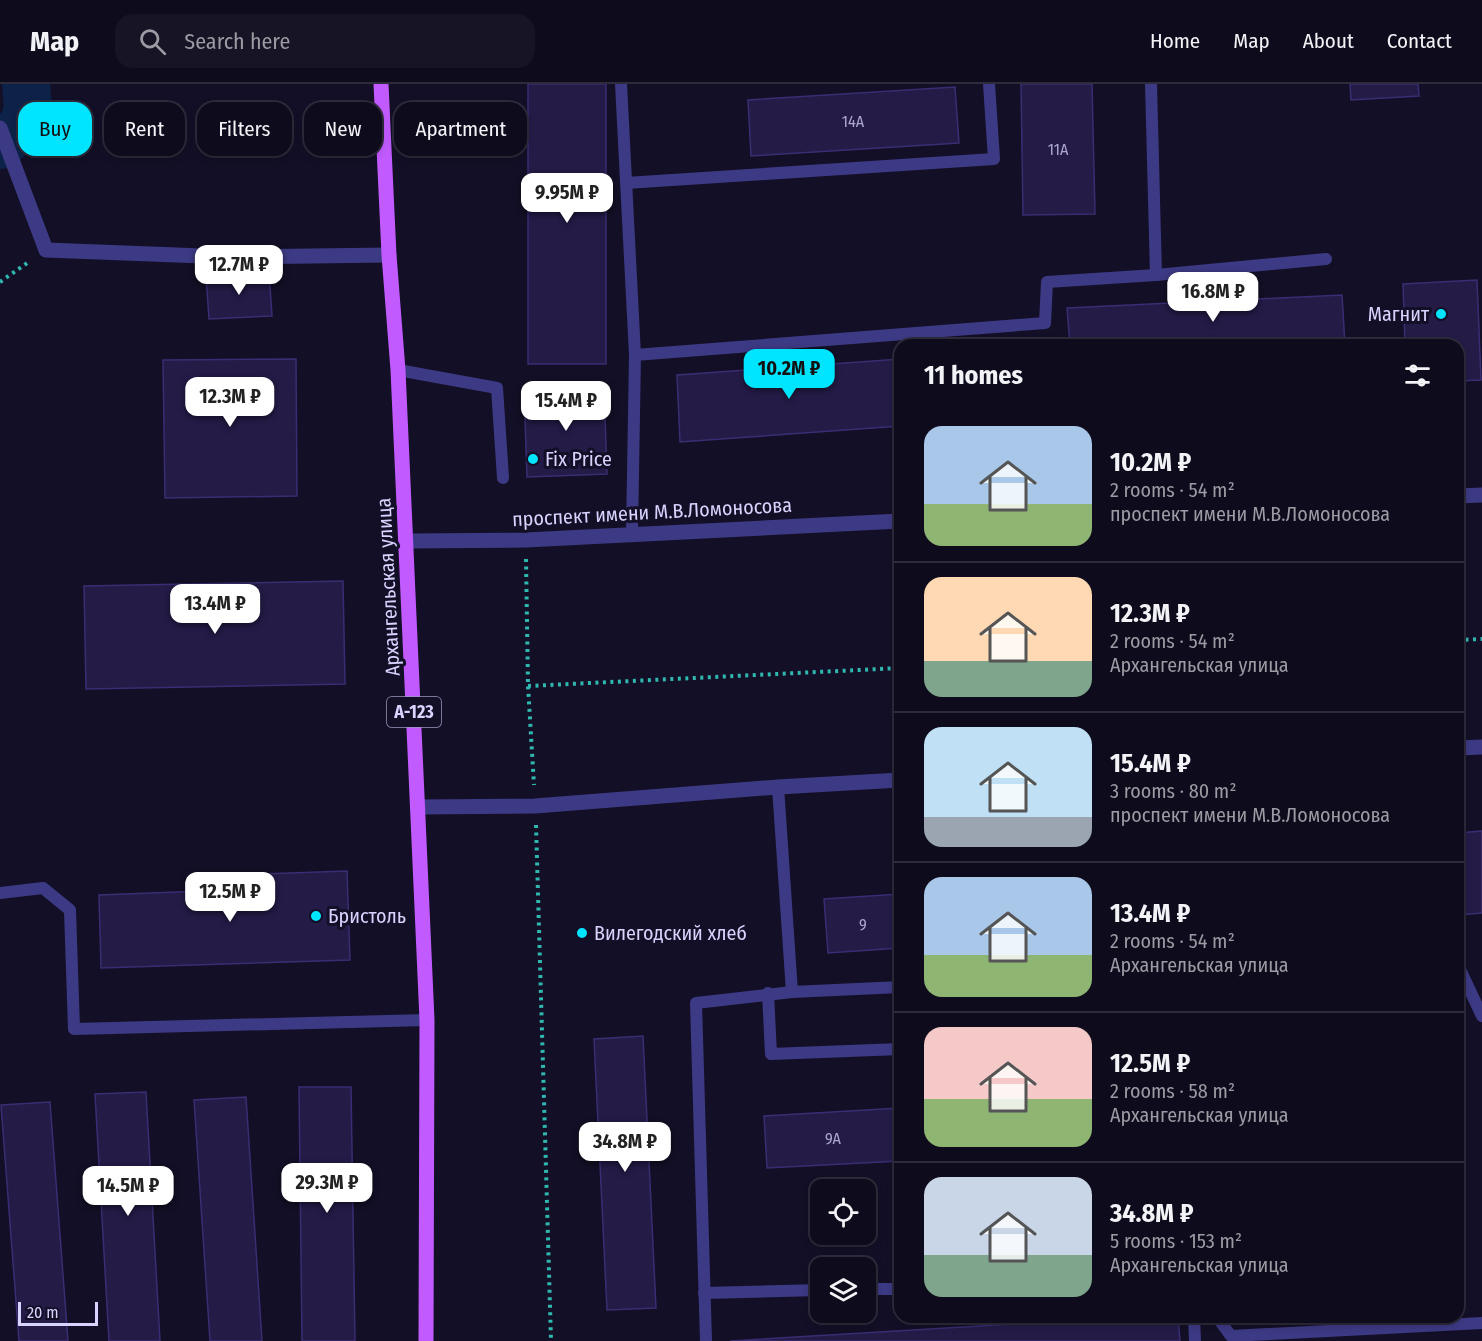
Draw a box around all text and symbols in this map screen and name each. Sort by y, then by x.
search box [115,14,535,68]
text: Map [30,25,79,58]
icon: search [136,25,169,58]
text: Search here [184,28,290,55]
text: Home [1150,28,1200,54]
text: Map [1233,28,1270,54]
text: About [1303,28,1354,54]
text: Contact [1387,28,1452,54]
chip: Buy [18,102,92,156]
chip: Rent [104,102,185,156]
chip: Filters [197,102,292,156]
chip: New [304,102,382,156]
chip: Apartment [394,102,527,156]
house number: 14А [842,112,865,131]
house number: 11А [1048,140,1069,159]
pin: 9.95M ₽ [512,173,622,224]
text: 9.95M ₽ [535,180,599,204]
pin: 12.7M ₽ [184,245,294,296]
text: 12.7M ₽ [209,252,269,276]
pin: 16.8M ₽ [1158,272,1268,323]
text: 16.8M ₽ [1181,279,1245,303]
place label: Магнит [1368,302,1430,326]
marker: Магнит [1434,307,1448,321]
pin: 10.2M ₽ [734,349,844,400]
text: 10.2M ₽ [758,356,820,380]
icon: filters [1401,359,1434,392]
text: 11 homes [924,360,1023,391]
pin: 12.3M ₽ [175,377,285,428]
pin: 15.4M ₽ [511,381,621,432]
text: 12.3M ₽ [199,384,261,408]
text: 15.4M ₽ [535,388,597,412]
place label: Fix Price [545,447,612,471]
text: 10.2M ₽ [1110,447,1191,478]
icon: home [972,450,1044,522]
marker: Fix Price [526,452,540,466]
text: 2 rooms · 54 m² [1110,478,1235,502]
street label: проспект имени М.В.Ломоносова [512,493,792,531]
street label: Архангельская улица [371,497,405,677]
text: проспект имени М.В.Ломоносова [1110,502,1390,526]
pin: 13.4M ₽ [160,584,270,635]
text: 13.4M ₽ [184,591,246,615]
text: 12.3M ₽ [1110,598,1190,629]
icon: home [972,601,1044,673]
text: 2 rooms · 54 m² [1110,629,1235,653]
text: Архангельская улица [1110,653,1289,677]
road number: А-123 [387,697,441,727]
text: 15.4M ₽ [1110,748,1191,779]
icon: home [972,751,1044,823]
text: 3 rooms · 80 m² [1110,779,1236,803]
text: проспект имени М.В.Ломоносова [1110,803,1390,827]
pin: 12.5M ₽ [175,872,285,923]
text: 12.5M ₽ [199,879,261,903]
text: 13.4M ₽ [1110,898,1190,929]
icon: home [972,901,1044,973]
place label: Бристоль [328,904,406,928]
marker: Бристоль [309,909,323,923]
house number: 9 [859,915,867,934]
place label: Вилегодский хлеб [594,921,747,945]
marker: Вилегодский хлеб [575,926,589,940]
text: 2 rooms · 54 m² [1110,929,1235,953]
text: Архангельская улица [1110,953,1289,977]
text: 12.5M ₽ [1110,1048,1190,1079]
icon: home [972,1051,1044,1123]
text: 2 rooms · 58 m² [1110,1079,1235,1103]
text: Архангельская улица [1110,1103,1289,1127]
pin: 34.8M ₽ [570,1122,680,1173]
text: 34.8M ₽ [593,1129,657,1153]
house number: 9А [825,1129,842,1148]
pin: 29.3M ₽ [272,1163,382,1214]
pin: 14.5M ₽ [73,1166,183,1217]
text: 29.3M ₽ [295,1170,359,1194]
text: 14.5M ₽ [97,1173,159,1197]
map controls [810,1179,876,1323]
button: locate [810,1179,876,1245]
text: 34.8M ₽ [1110,1198,1194,1229]
icon: home [972,1201,1044,1273]
text: 5 rooms · 153 m² [1110,1229,1242,1253]
text: Архангельская улица [1110,1253,1289,1277]
button: layers [810,1257,876,1323]
scale bar [18,1299,98,1326]
text: 20 m [27,1303,58,1322]

